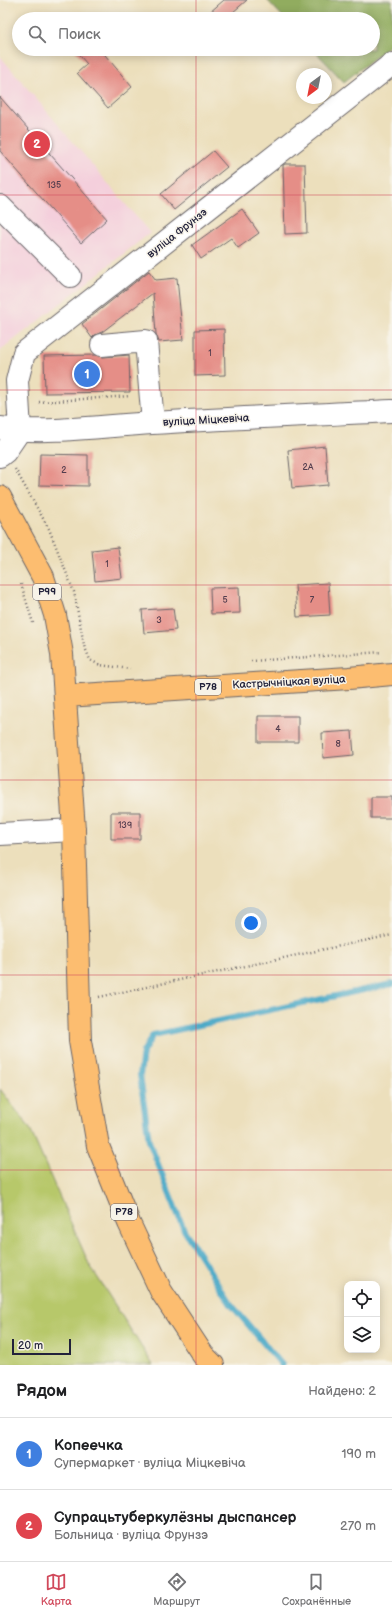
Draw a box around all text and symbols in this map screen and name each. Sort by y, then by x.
search box [12,12,380,56]
icon: search [26,23,48,45]
text: Поиск [58,25,101,44]
north arrow [296,68,332,104]
pin: 2 [24,129,50,159]
house number: 135 [47,180,61,191]
street label: вуліца Фрунзэ [144,205,210,261]
house number: 1 [208,348,212,359]
pin: 1 [74,359,100,389]
street label: вуліца Міцкевіча [162,411,250,429]
house number: 2А [303,462,314,473]
house number: 2 [61,465,67,476]
house number: 1 [105,559,109,570]
road number: Р99 [33,584,61,600]
house number: 5 [222,595,228,606]
house number: 7 [310,595,315,606]
house number: 3 [156,615,162,626]
street label: Кастрычніцкая вуліца [232,673,346,691]
road number: Р78 [195,679,221,695]
house number: 4 [275,724,281,735]
house number: 8 [335,739,341,750]
house number: 139 [118,820,132,831]
your location [241,913,261,933]
road number: Р78 [111,1204,137,1220]
map controls [344,1281,380,1353]
button: locate [344,1281,380,1317]
button: layers [344,1317,380,1353]
scale bar [12,1337,71,1356]
text: 20 m [18,1339,43,1352]
text: Рядом [16,1381,67,1401]
text: Найдено: 2 [308,1383,376,1399]
text: Копеечка [54,1436,123,1455]
text: 1 [26,1446,32,1462]
text: 190 m [342,1446,376,1462]
text: Супермаркет · вуліца Міцкевіча [54,1455,246,1471]
text: Супрацьтуберкулёзны дыспансер [54,1508,296,1527]
text: 2 [25,1518,33,1534]
text: 270 m [340,1518,376,1534]
text: Больница · вуліца Фрунзэ [54,1527,208,1543]
tab: Карта [41,1571,72,1608]
tab: Маршрут [153,1571,200,1608]
tab: Сохранённые [282,1571,351,1608]

